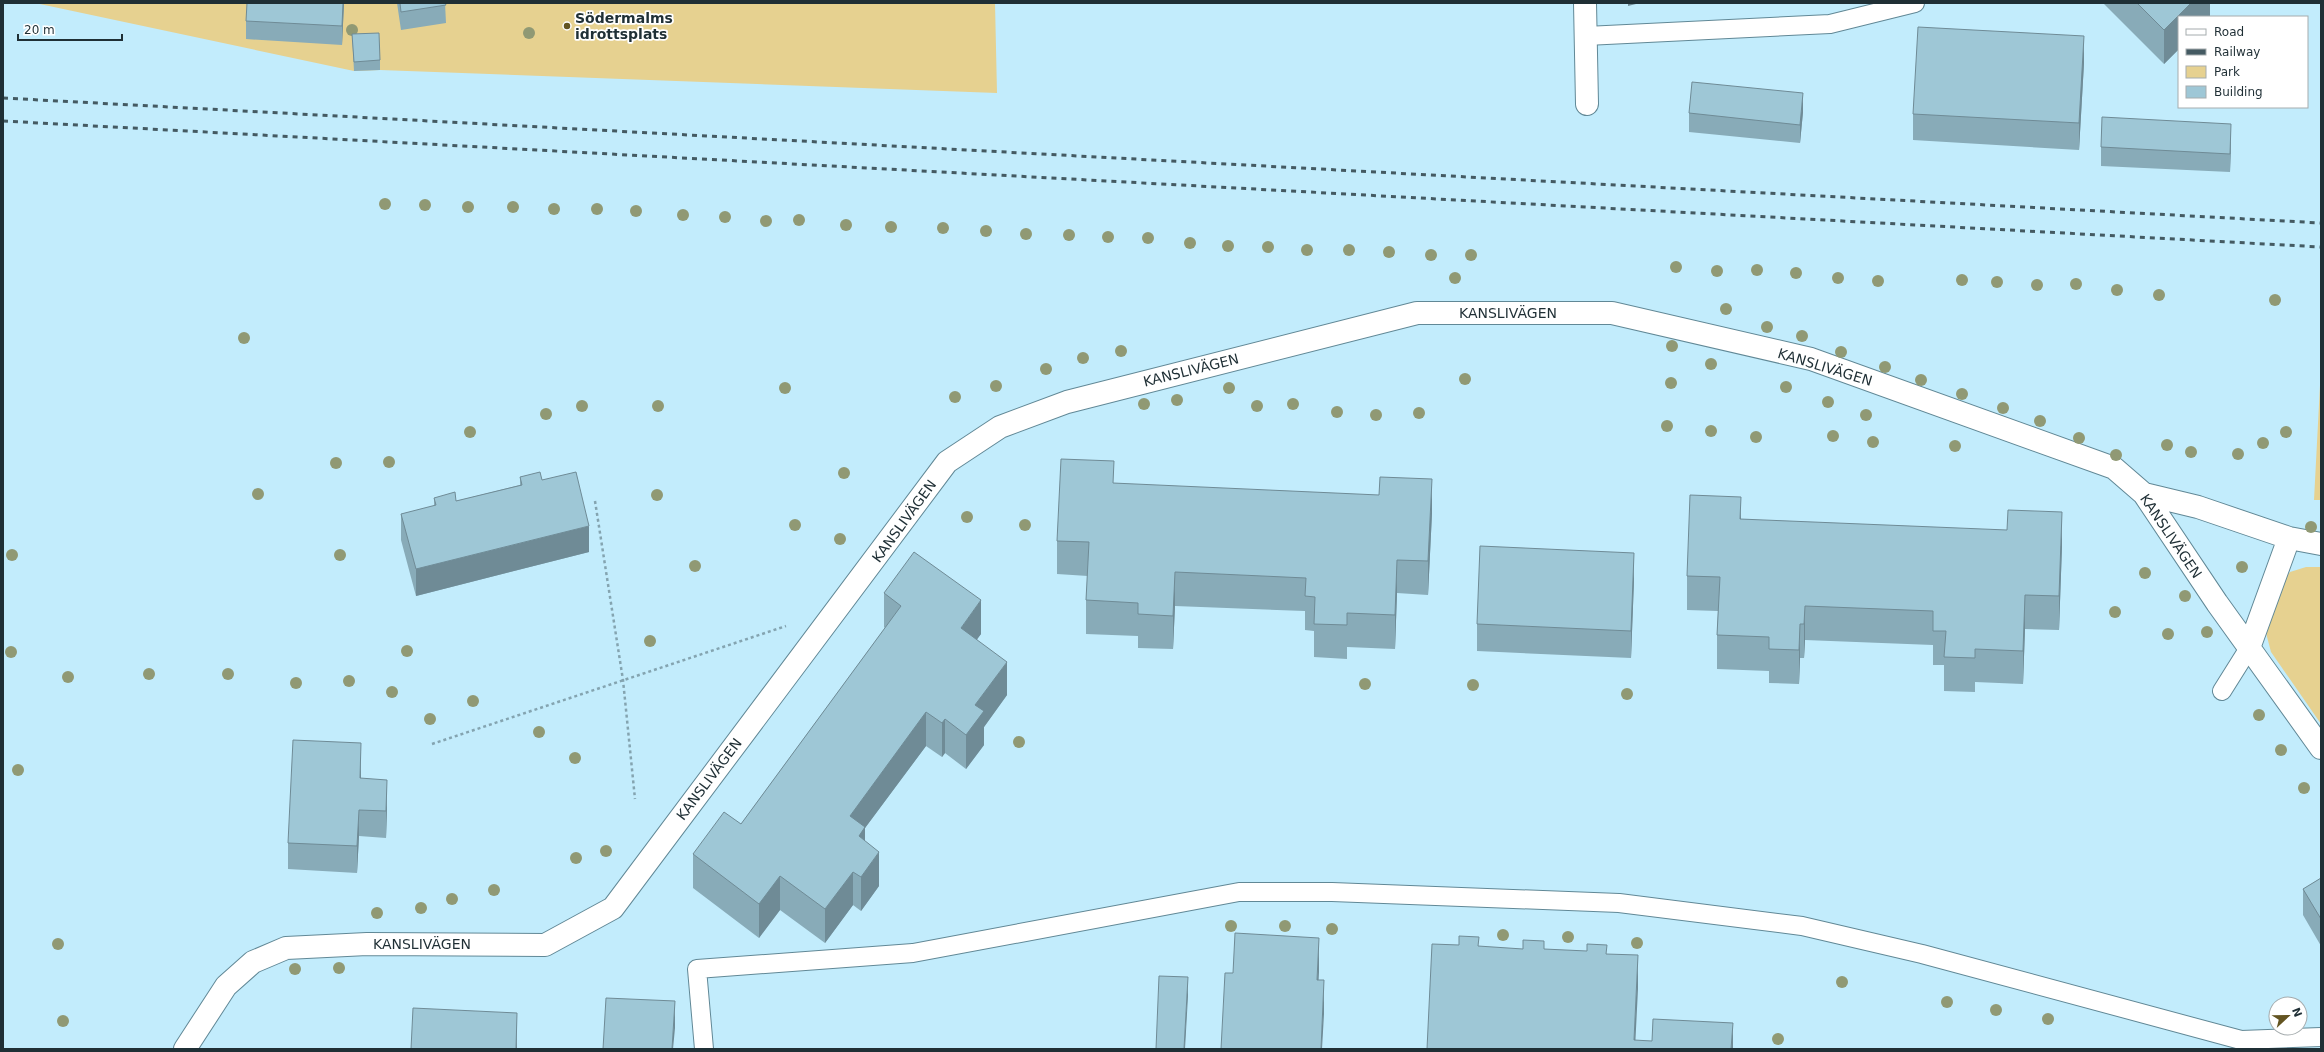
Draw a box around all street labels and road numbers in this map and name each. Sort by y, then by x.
street label: KANSLIVÄGEN [1459,304,1557,321]
street label: KANSLIVÄGEN [1776,344,1874,389]
street label: KANSLIVÄGEN [1141,349,1240,390]
street label: KANSLIVÄGEN [868,476,939,565]
street label: KANSLIVÄGEN [2137,490,2206,581]
street label: KANSLIVÄGEN [672,734,745,823]
street label: KANSLIVÄGEN [373,935,471,952]

